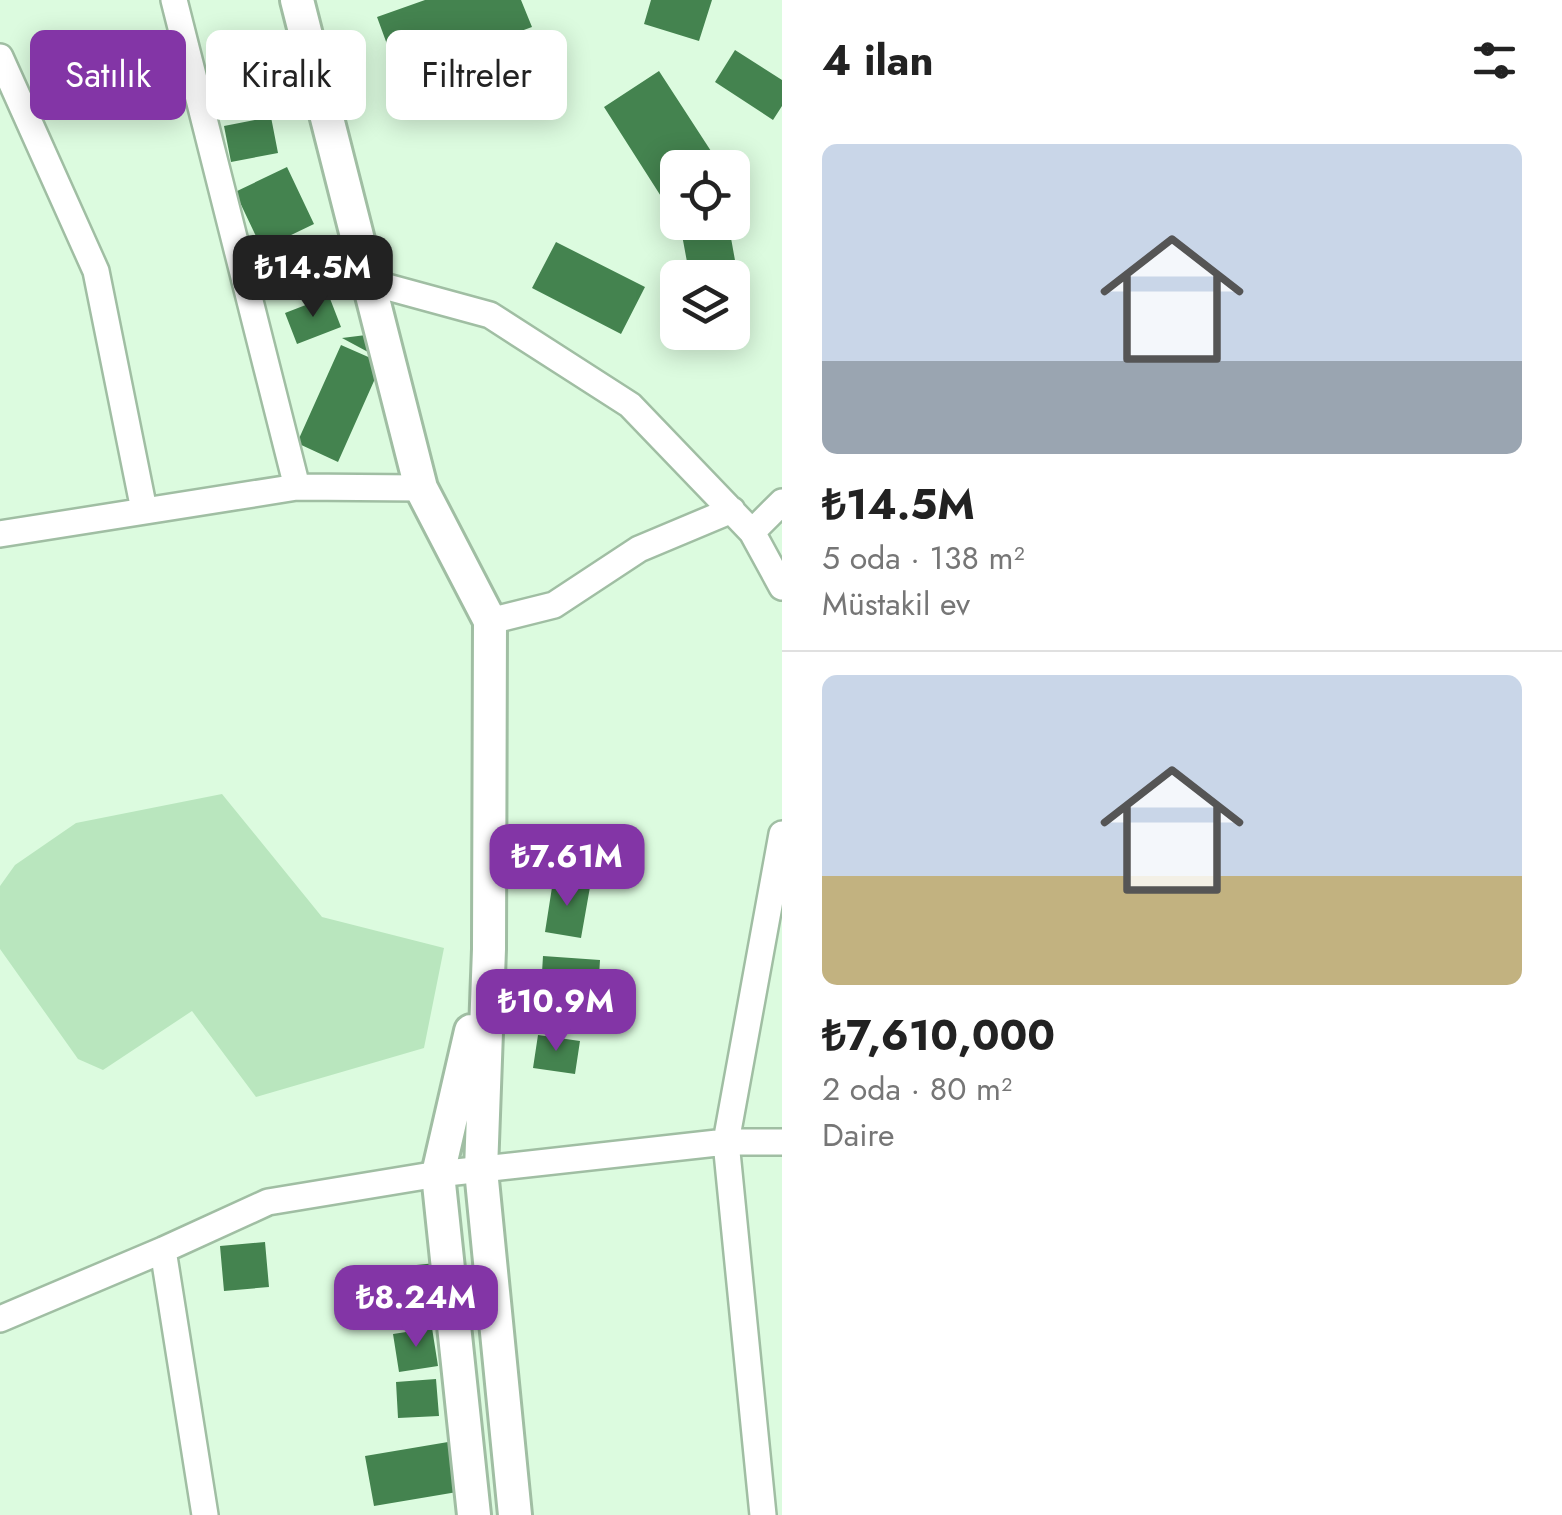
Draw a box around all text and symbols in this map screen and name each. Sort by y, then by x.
chip: Satılık [30,30,186,120]
chip: Kiralık [206,30,366,120]
chip: Filtreler [386,30,567,120]
text: 4 ilan [822,30,934,91]
icon: filters [1467,33,1522,88]
map controls [660,150,750,350]
button: locate [660,150,750,240]
icon: home [1082,209,1262,389]
pin: ₺14.5M [232,235,394,320]
text: ₺14.5M [255,244,371,290]
button: layers [660,260,750,350]
text: ₺14.5M [822,474,975,535]
text: 5 oda · 138 m² [822,535,1025,581]
text: Müstakil ev [822,581,970,627]
icon: home [1082,740,1262,920]
pin: ₺7.61M [486,824,648,909]
text: ₺7.61M [512,833,622,879]
pin: ₺10.9M [475,969,637,1054]
text: ₺10.9M [498,978,614,1024]
text: ₺7,610,000 [822,1005,1055,1066]
text: 2 oda · 80 m² [822,1066,1012,1112]
text: Daire [822,1112,894,1158]
pin: ₺8.24M [335,1265,497,1350]
text: ₺8.24M [356,1274,476,1320]

